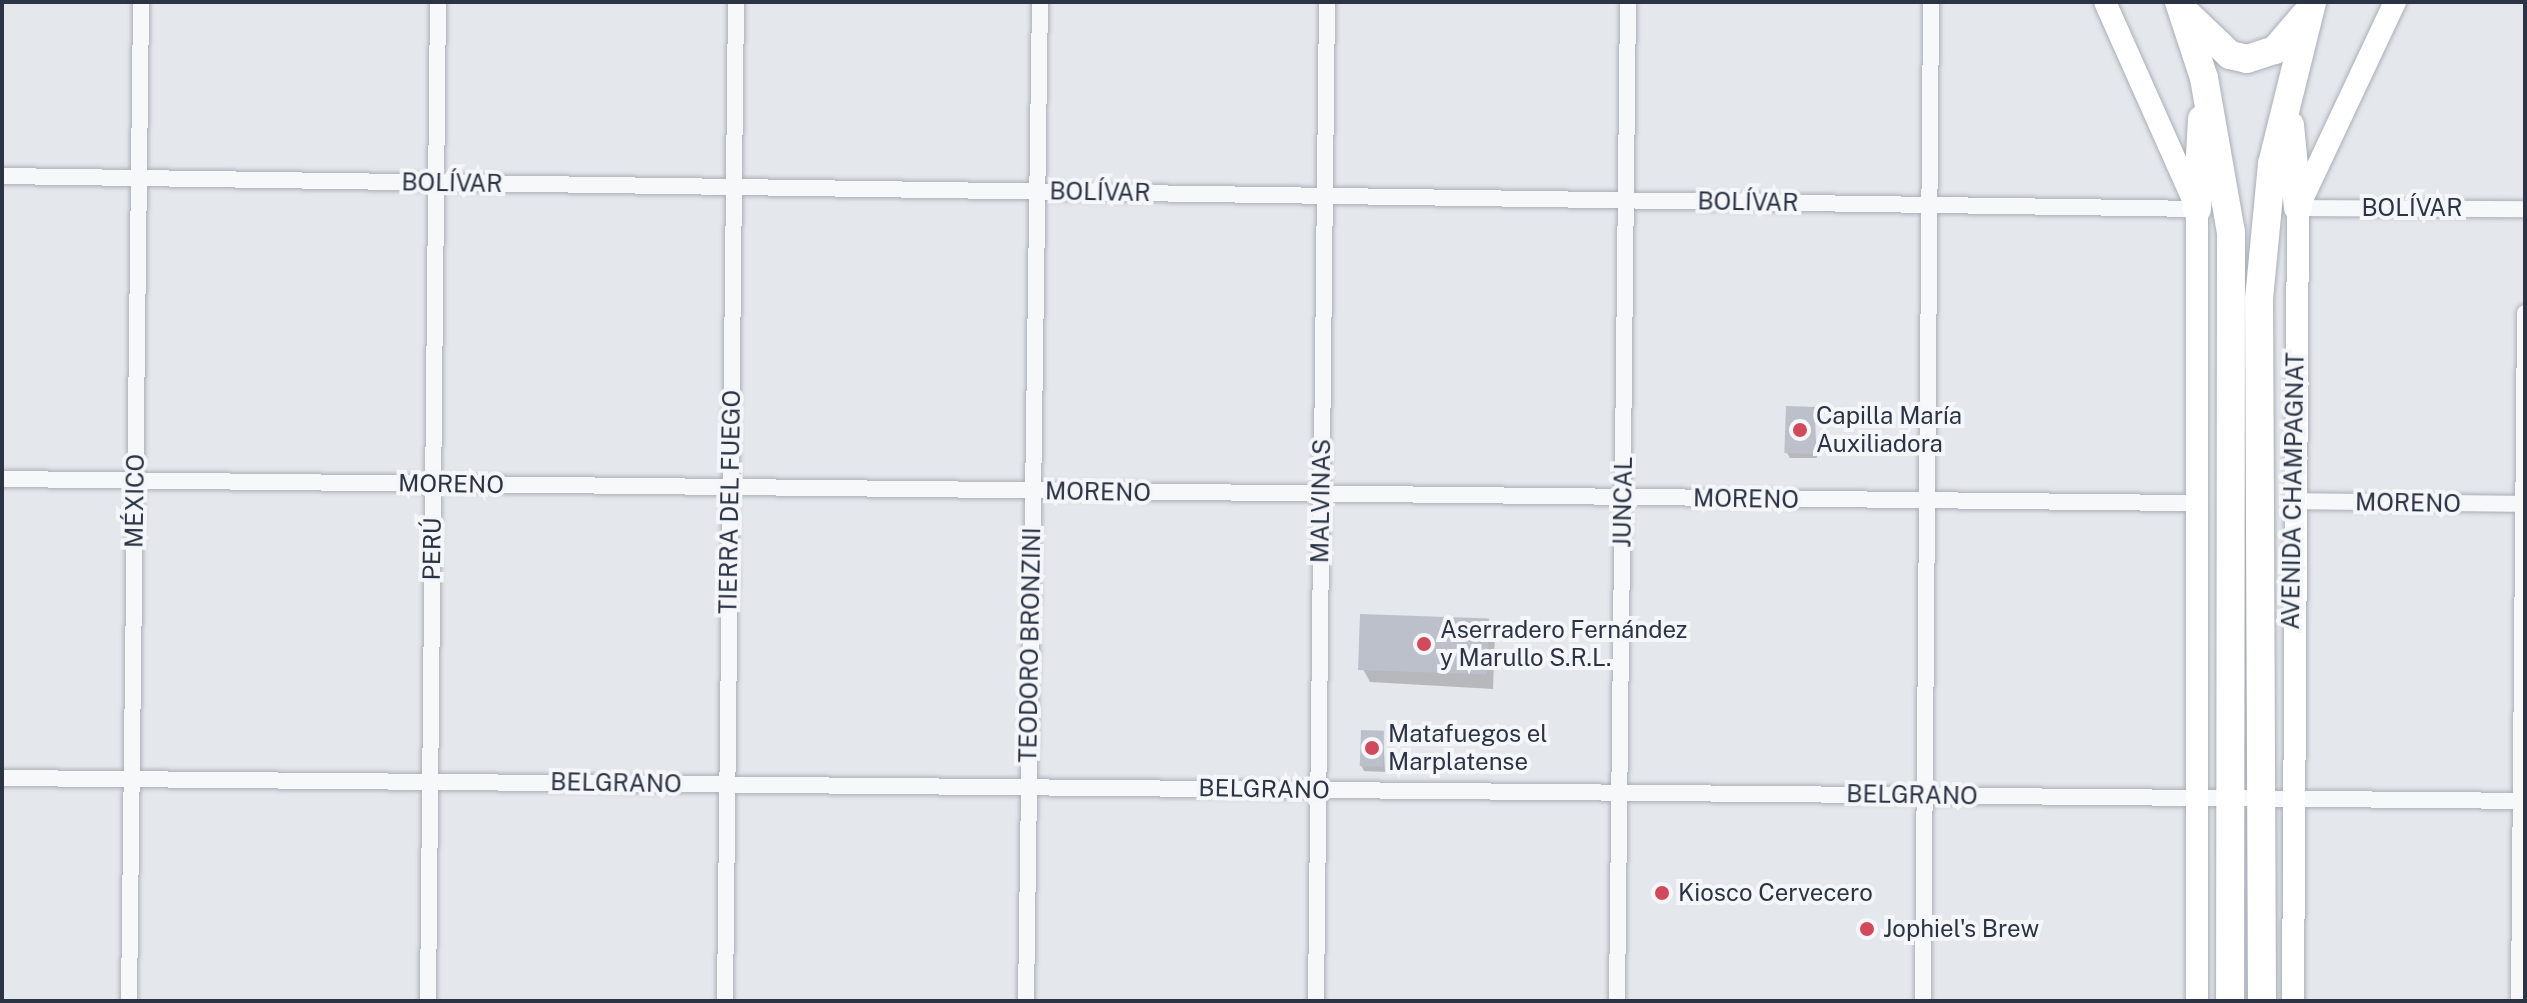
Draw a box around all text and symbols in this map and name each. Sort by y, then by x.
street label: BOLÍVAR [401,168,503,198]
street label: BOLÍVAR [1049,177,1151,207]
street label: BOLÍVAR [1697,187,1799,217]
street label: BOLÍVAR [2362,194,2462,222]
street label: AVENIDA CHAMPAGNAT [2276,352,2310,630]
street label: TIERRA DEL FUEGO [714,390,746,614]
place label: Capilla María Auxiliadora [1816,402,1962,458]
marker: Capilla María Auxiliadora [1791,421,1809,439]
street label: MALVINAS [1306,439,1336,563]
street label: MÉXICO [120,454,150,548]
street label: JUNCAL [1608,456,1638,548]
street label: MORENO [398,469,504,499]
street label: MORENO [1045,477,1151,507]
street label: MORENO [1693,484,1799,514]
street label: MORENO [2355,488,2461,518]
street label: PERÚ [417,517,447,581]
street label: TEODORO BRONZINI [1014,527,1046,763]
place label: Aserradero Fernández y Marullo S.R.L. [1440,616,1687,672]
marker: Aserradero Fernández y Marullo S.R.L. [1415,635,1433,653]
place label: Matafuegos el Marplatense [1388,720,1548,776]
marker: Matafuegos el Marplatense [1363,739,1381,757]
street label: BELGRANO [550,767,682,799]
street label: BELGRANO [1198,773,1330,805]
street label: BELGRANO [1846,779,1978,811]
place label: Kiosco Cervecero [1678,879,1873,907]
marker: Kiosco Cervecero [1653,884,1671,902]
place label: Jophiel's Brew [1883,915,2039,943]
marker: Jophiel's Brew [1858,920,1876,938]

